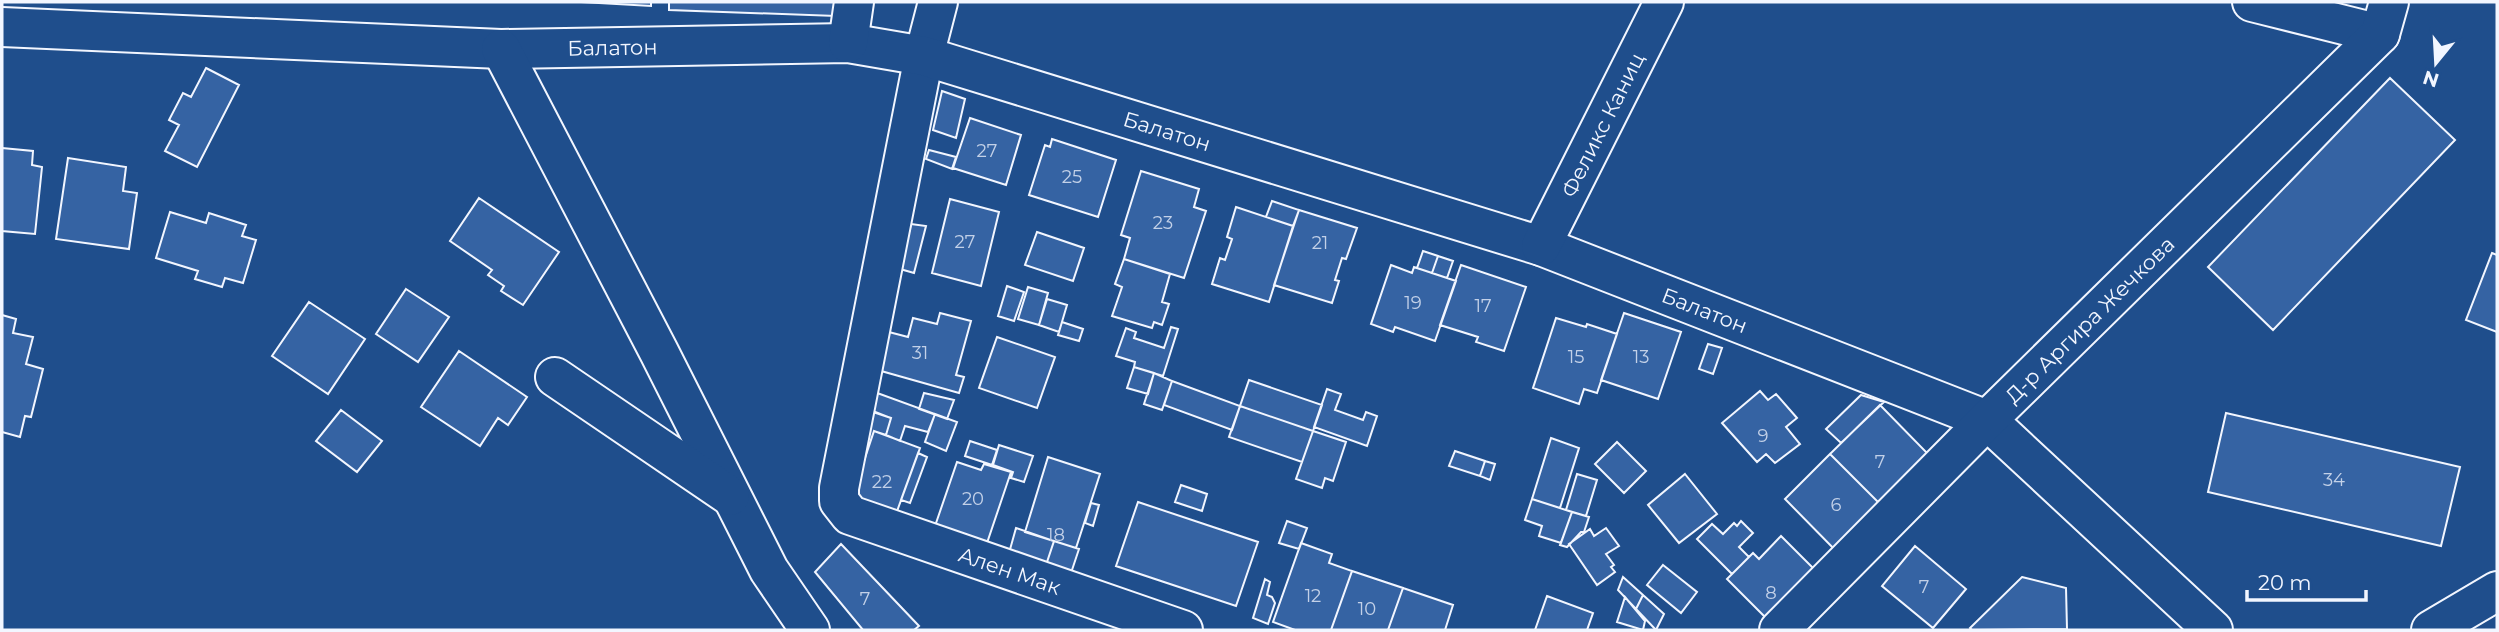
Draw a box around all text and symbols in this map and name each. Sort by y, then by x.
north arrow [2401,28,2471,98]
street label: Балатон [567,34,658,60]
street label: Феликс Каниц [1555,48,1649,201]
text: N [2420,65,2442,92]
street label: Балатон [1120,106,1214,156]
house number: 27 [977,140,997,162]
house number: 25 [1062,166,1082,188]
house number: 23 [1153,212,1173,234]
house number: 27 [955,231,975,253]
street label: Д-р Аргира Жечкова [2000,231,2179,408]
house number: 21 [1312,232,1328,254]
street label: Балатон [1658,282,1751,338]
house number: 19 [1404,292,1422,314]
house number: 17 [1474,295,1492,317]
house number: 31 [912,342,928,364]
house number: 15 [1568,346,1584,368]
house number: 13 [1633,346,1649,368]
house number: 9 [1758,425,1769,447]
house number: 7 [1875,451,1885,473]
house number: 34 [2323,469,2345,491]
house number: 22 [872,471,892,493]
house number: 20 [962,488,984,510]
house number: 6 [1831,494,1842,516]
house number: 18 [1047,524,1065,546]
street label: Ален Мак [956,541,1064,599]
scale bar [2247,558,2366,602]
text: 20 m [2258,570,2312,595]
house number: 7 [1919,576,1929,598]
house number: 8 [1765,582,1777,604]
house number: 12 [1305,585,1321,607]
house number: 7 [860,588,870,610]
house number: 10 [1358,598,1376,620]

